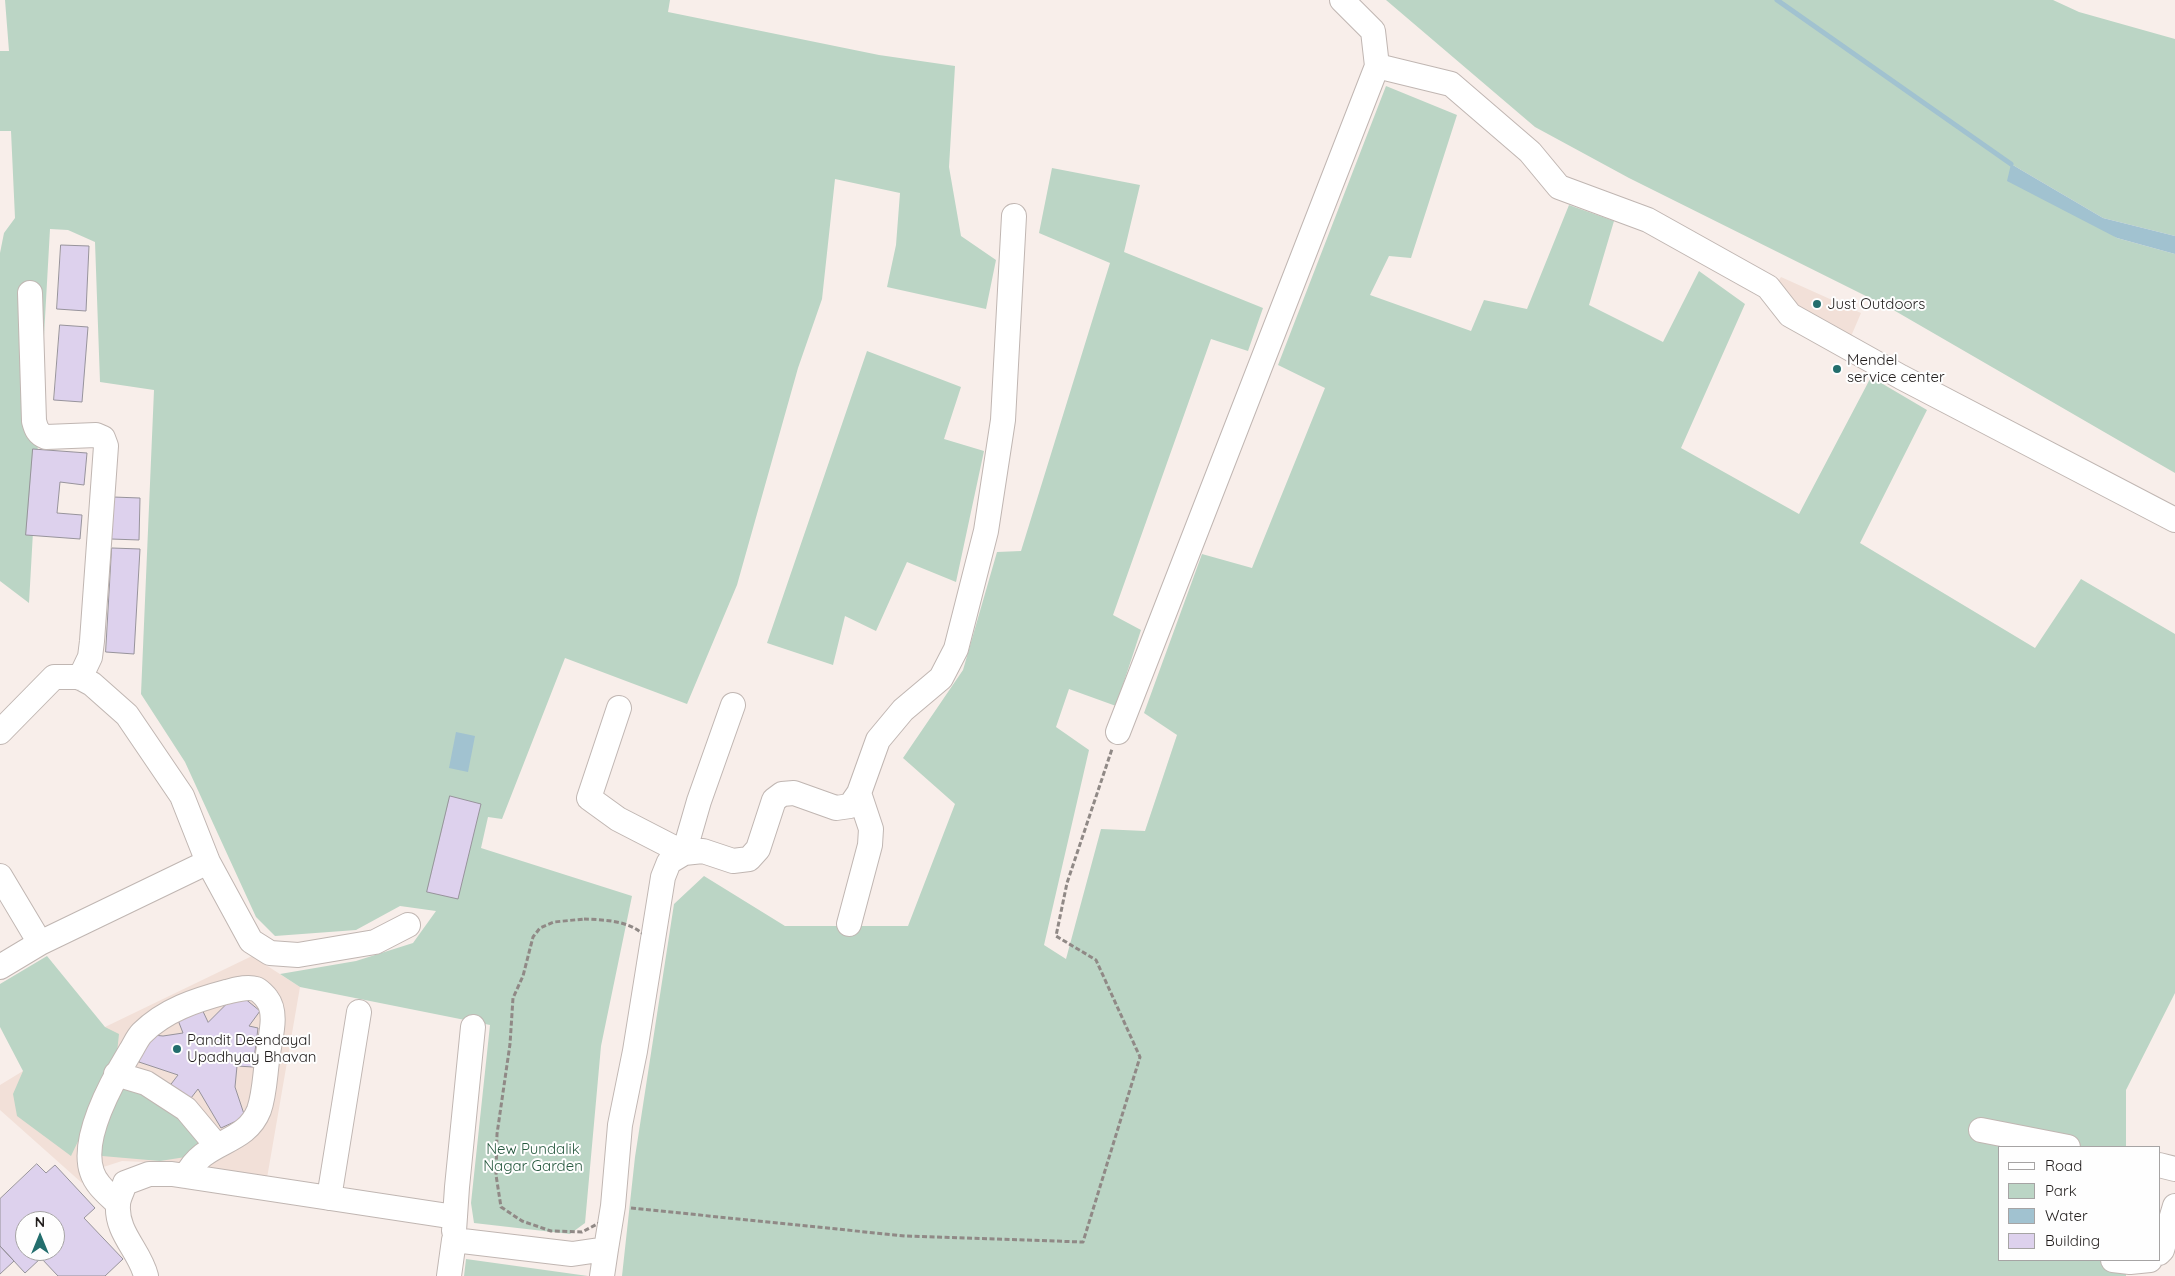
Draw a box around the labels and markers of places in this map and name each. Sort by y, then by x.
place label: Just Outdoors [1827,295,1925,313]
marker: Just Outdoors [1811,298,1823,310]
place label: Mendel service center [1847,351,1945,386]
marker: Mendel service center [1831,363,1843,375]
place label: Pandit Deendayal Upadhyay Bhavan [187,1031,316,1066]
marker: Pandit Deendayal Upadhyay Bhavan [171,1043,183,1055]

